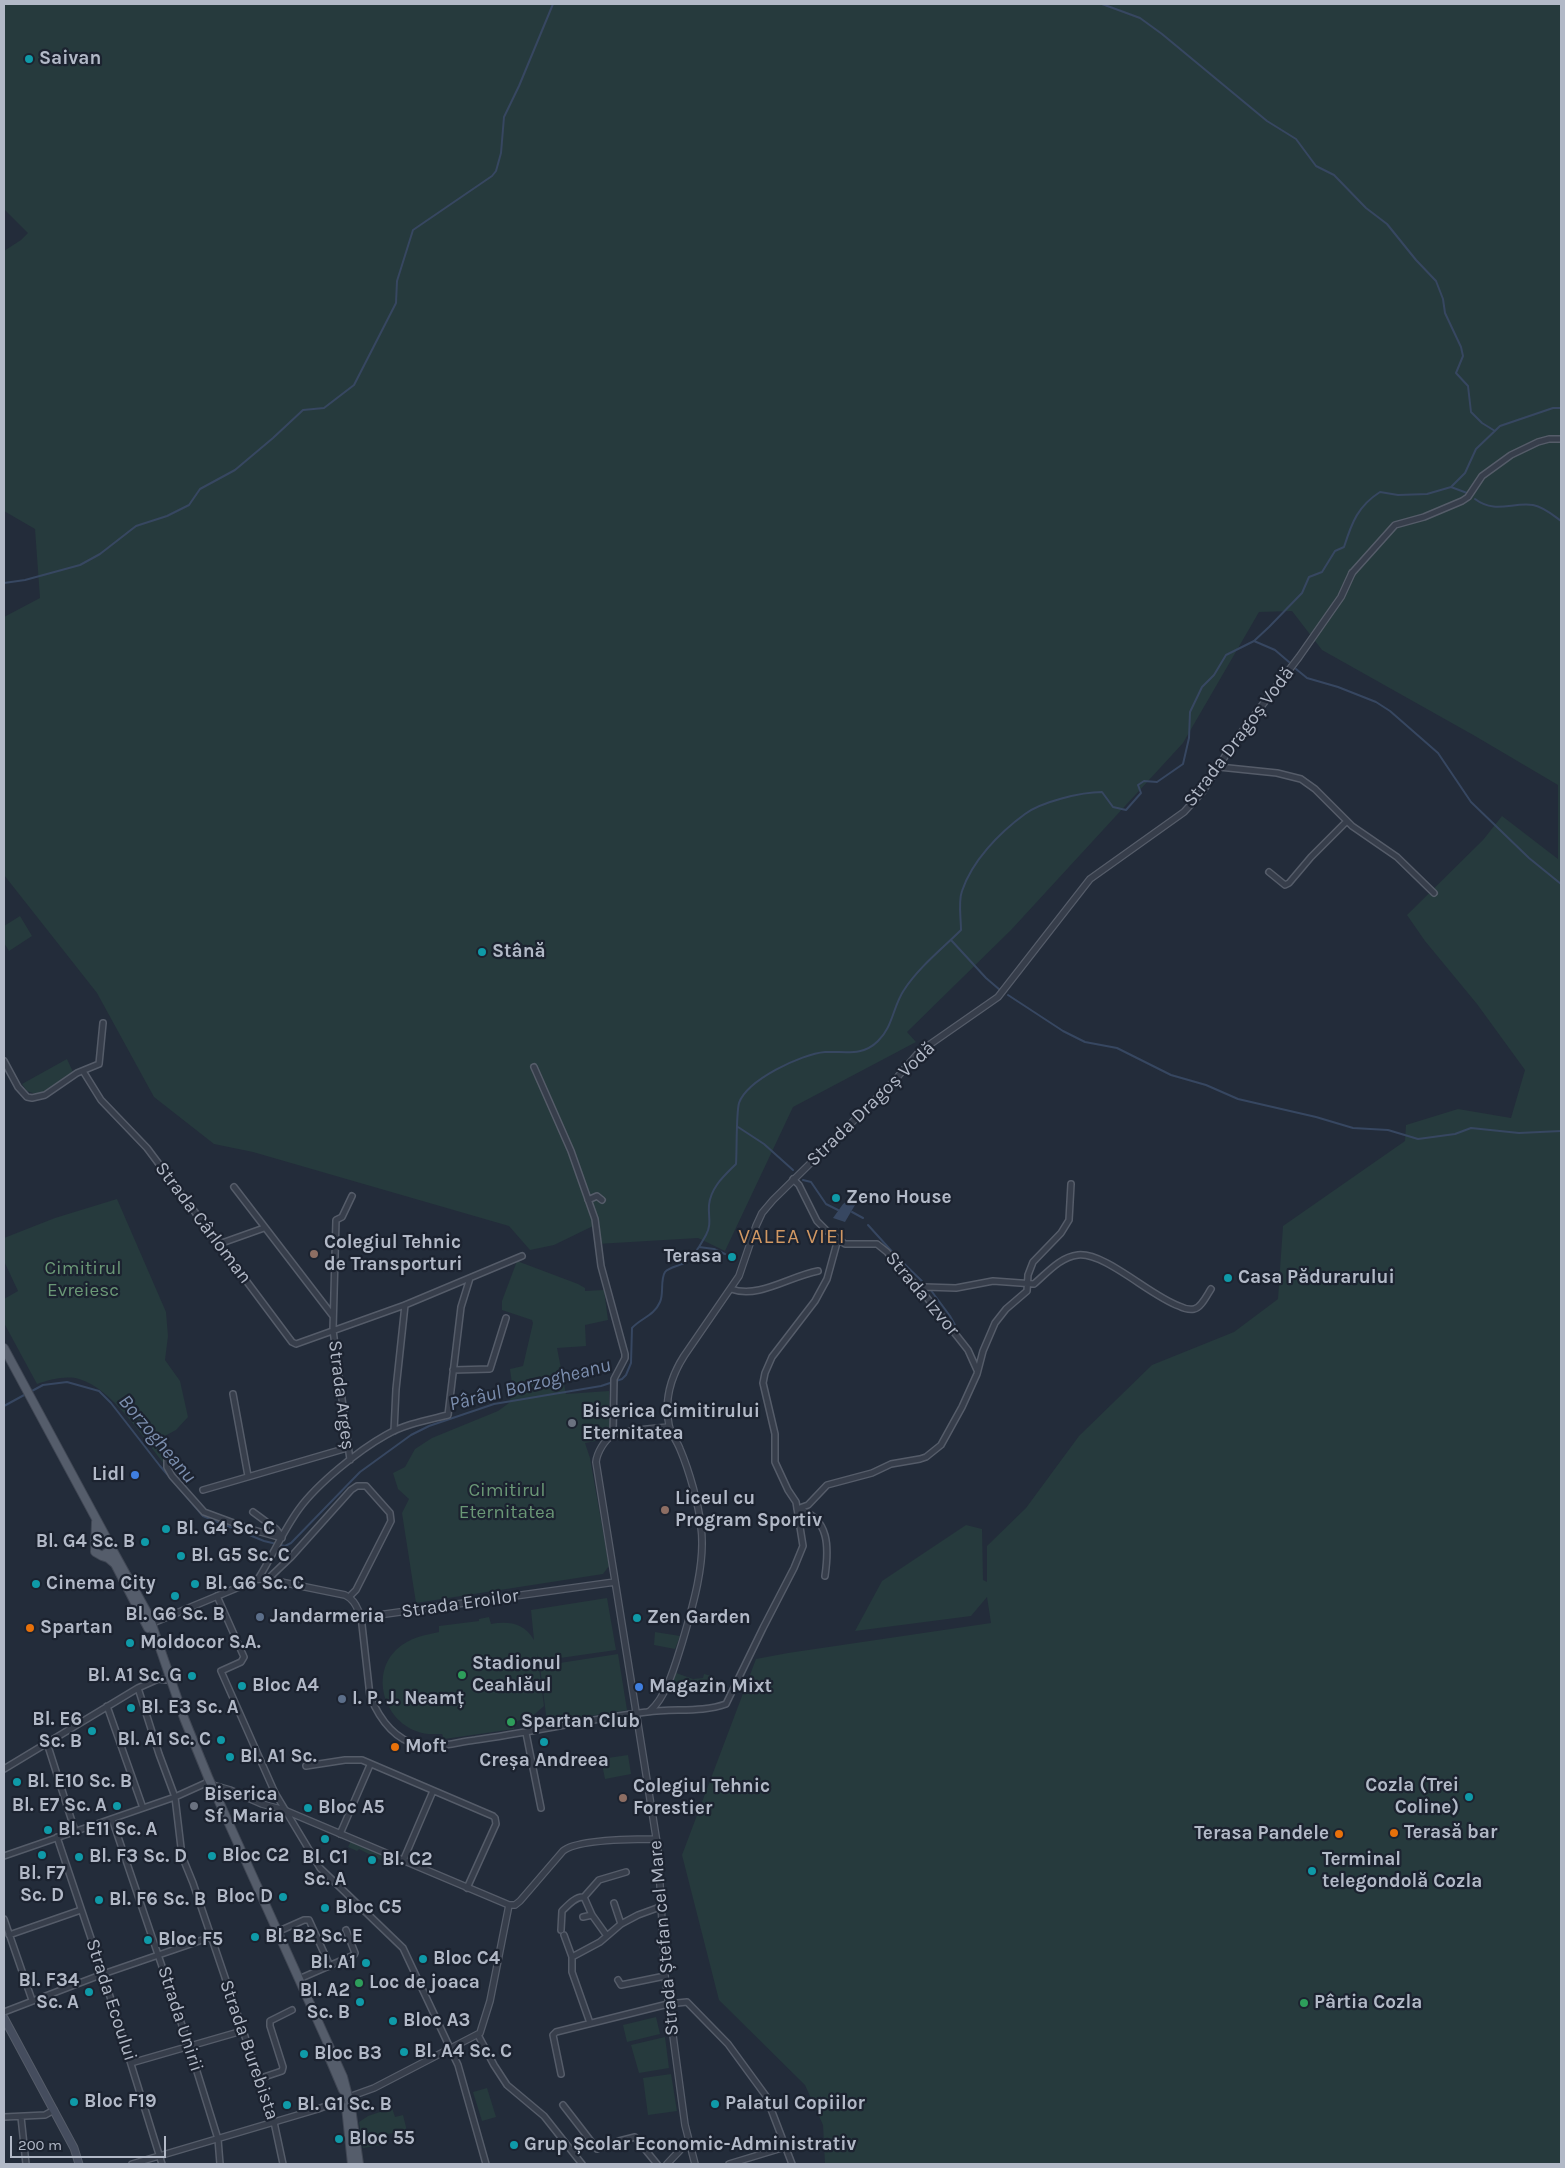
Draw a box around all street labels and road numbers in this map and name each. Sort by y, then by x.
street label: Strada Dragoș Vodă [1179,662,1299,812]
street label: Strada Dragoș Vodă [802,1037,940,1171]
street label: Strada Cârloman [150,1158,256,1288]
street label: Strada Izvor [880,1247,964,1341]
street label: Strada Argeș [323,1339,359,1451]
street label: Strada Eroilor [400,1584,520,1624]
street label: Strada Ștefan cel Mare [644,1839,684,2037]
street label: Strada Ecoului [81,1936,141,2064]
street label: Strada Unirii [152,1963,208,2075]
street label: Strada Burebista [214,1977,284,2123]

